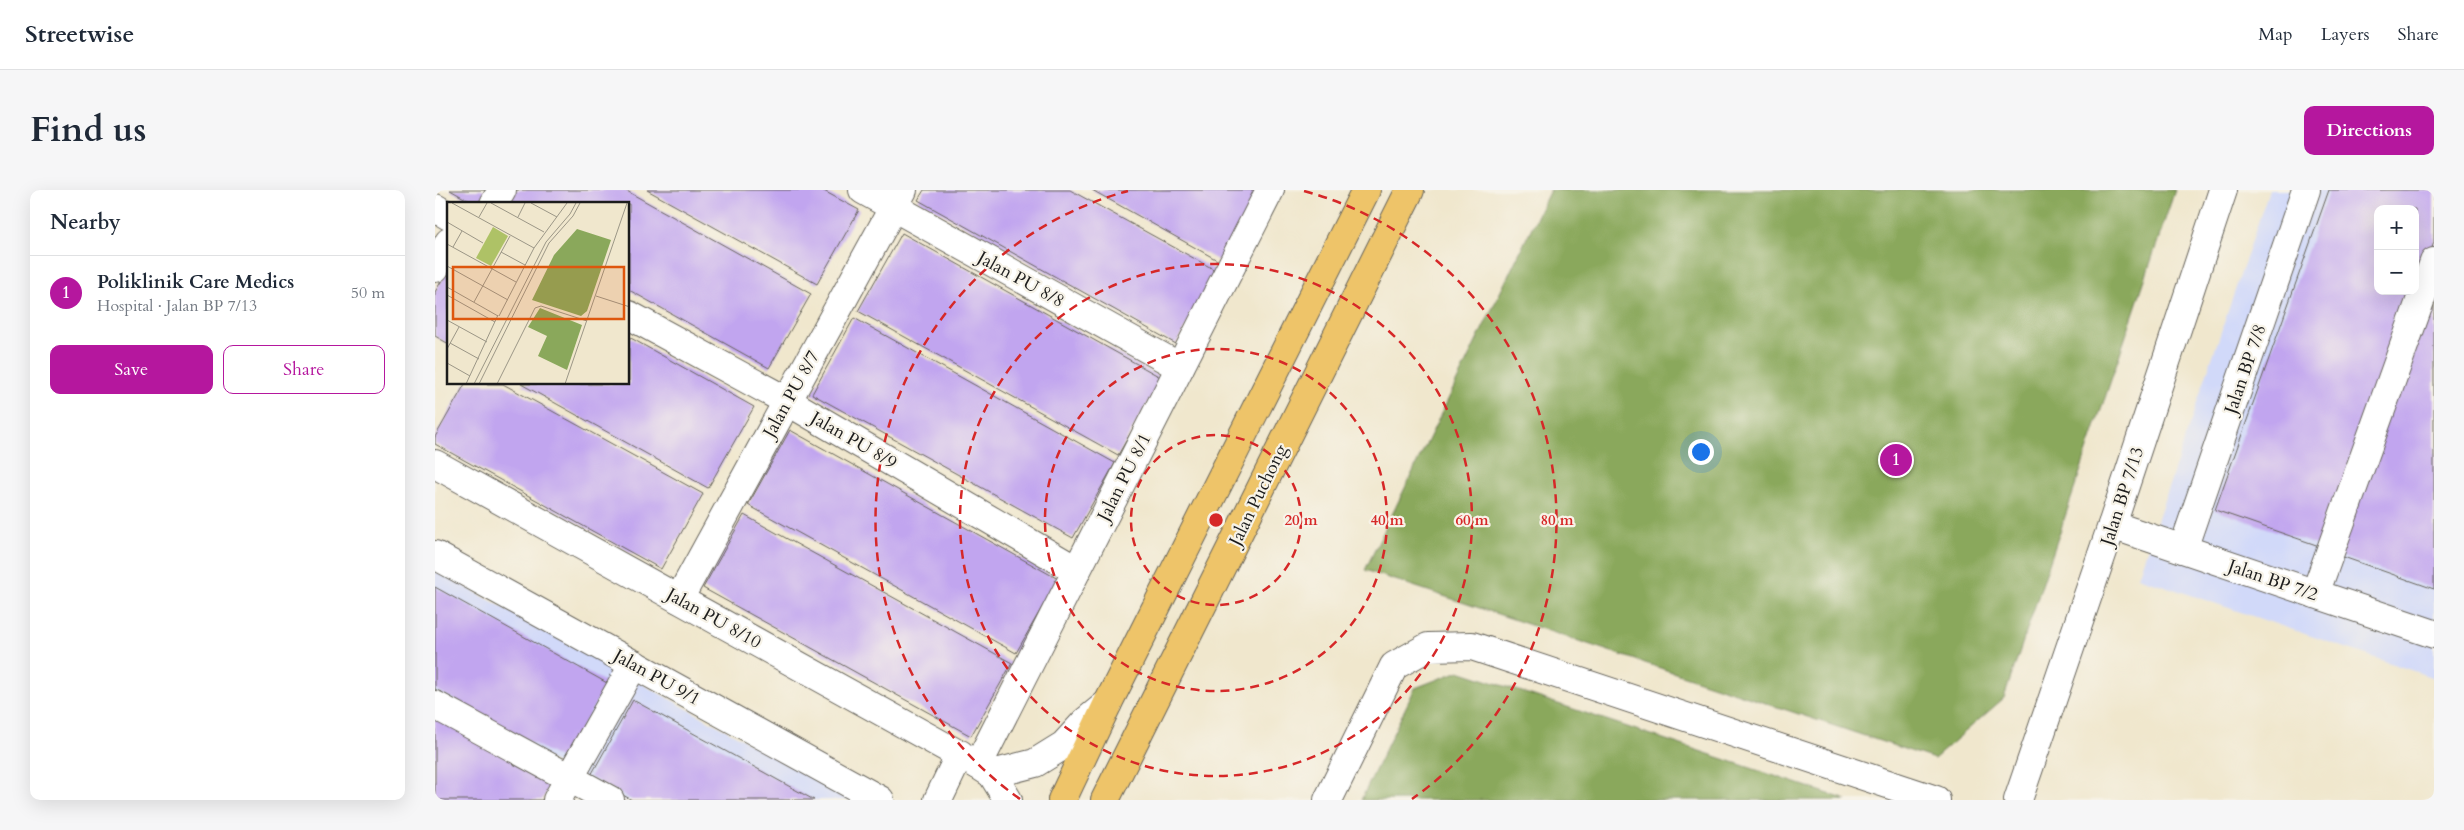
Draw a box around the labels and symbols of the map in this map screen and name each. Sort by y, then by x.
inset map [447,202,630,385]
street label: Jalan PU 8/8 [970,244,1069,314]
street label: Jalan BP 7/8 [2217,321,2272,420]
street label: Jalan PU 8/7 [756,346,826,445]
street label: Jalan PU 8/9 [803,404,901,475]
street label: Jalan PU 8/1 [1090,429,1157,528]
your location [1688,439,1714,465]
street label: Jalan Puchong [1222,440,1294,553]
pin: 1 [1880,441,1912,479]
street label: Jalan BP 7/13 [2094,444,2150,552]
text: 20 m [1284,510,1318,530]
text: 40 m [1370,510,1404,530]
text: 60 m [1455,510,1489,530]
text: 80 m [1540,510,1574,530]
centre of rings [1207,511,1225,529]
street label: Jalan BP 7/2 [2222,552,2321,607]
street label: Jalan PU 8/10 [659,581,766,655]
street label: Jalan PU 9/1 [606,642,705,712]

